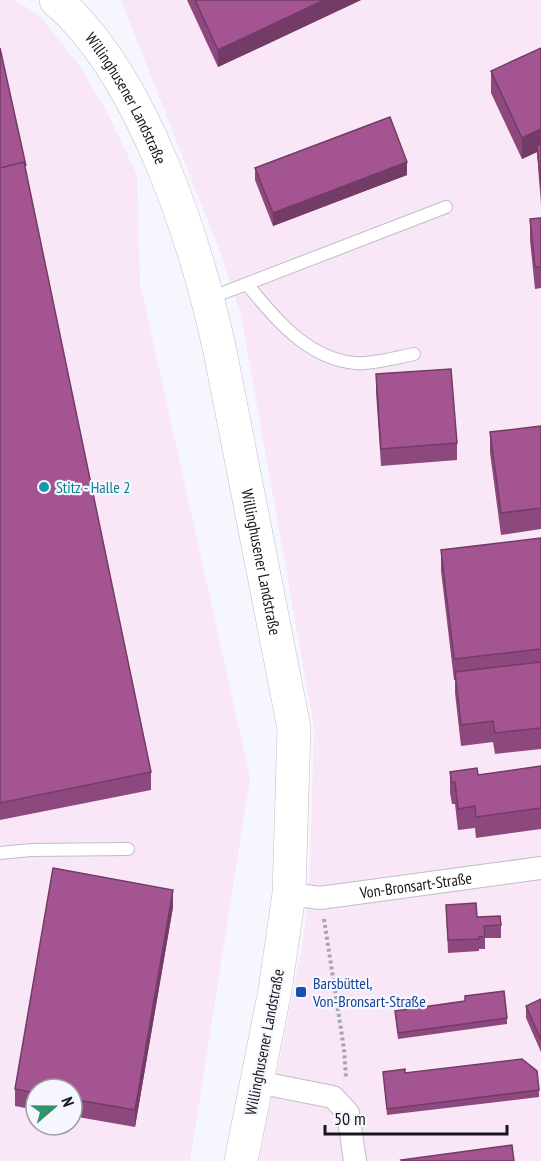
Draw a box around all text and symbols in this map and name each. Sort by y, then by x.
street label: Willinghusener Landstraße [81,28,171,167]
place label: Stitz - Halle 2 [56,477,130,497]
marker: Stitz - Halle 2 [37,480,51,494]
street label: Willinghusener Landstraße [237,487,286,637]
street label: Von-Bronsart-Straße [358,867,473,903]
street label: Willinghusener Landstraße [240,967,288,1117]
place label: Barsbüttel, Von-Bronsart-Straße [312,973,426,1011]
marker: Barsbüttel, Von-Bronsart-Straße [294,985,308,999]
north arrow [24,1077,84,1137]
text: N [57,1094,79,1109]
scale bar [325,1098,506,1136]
text: 50 m [334,1107,366,1130]

